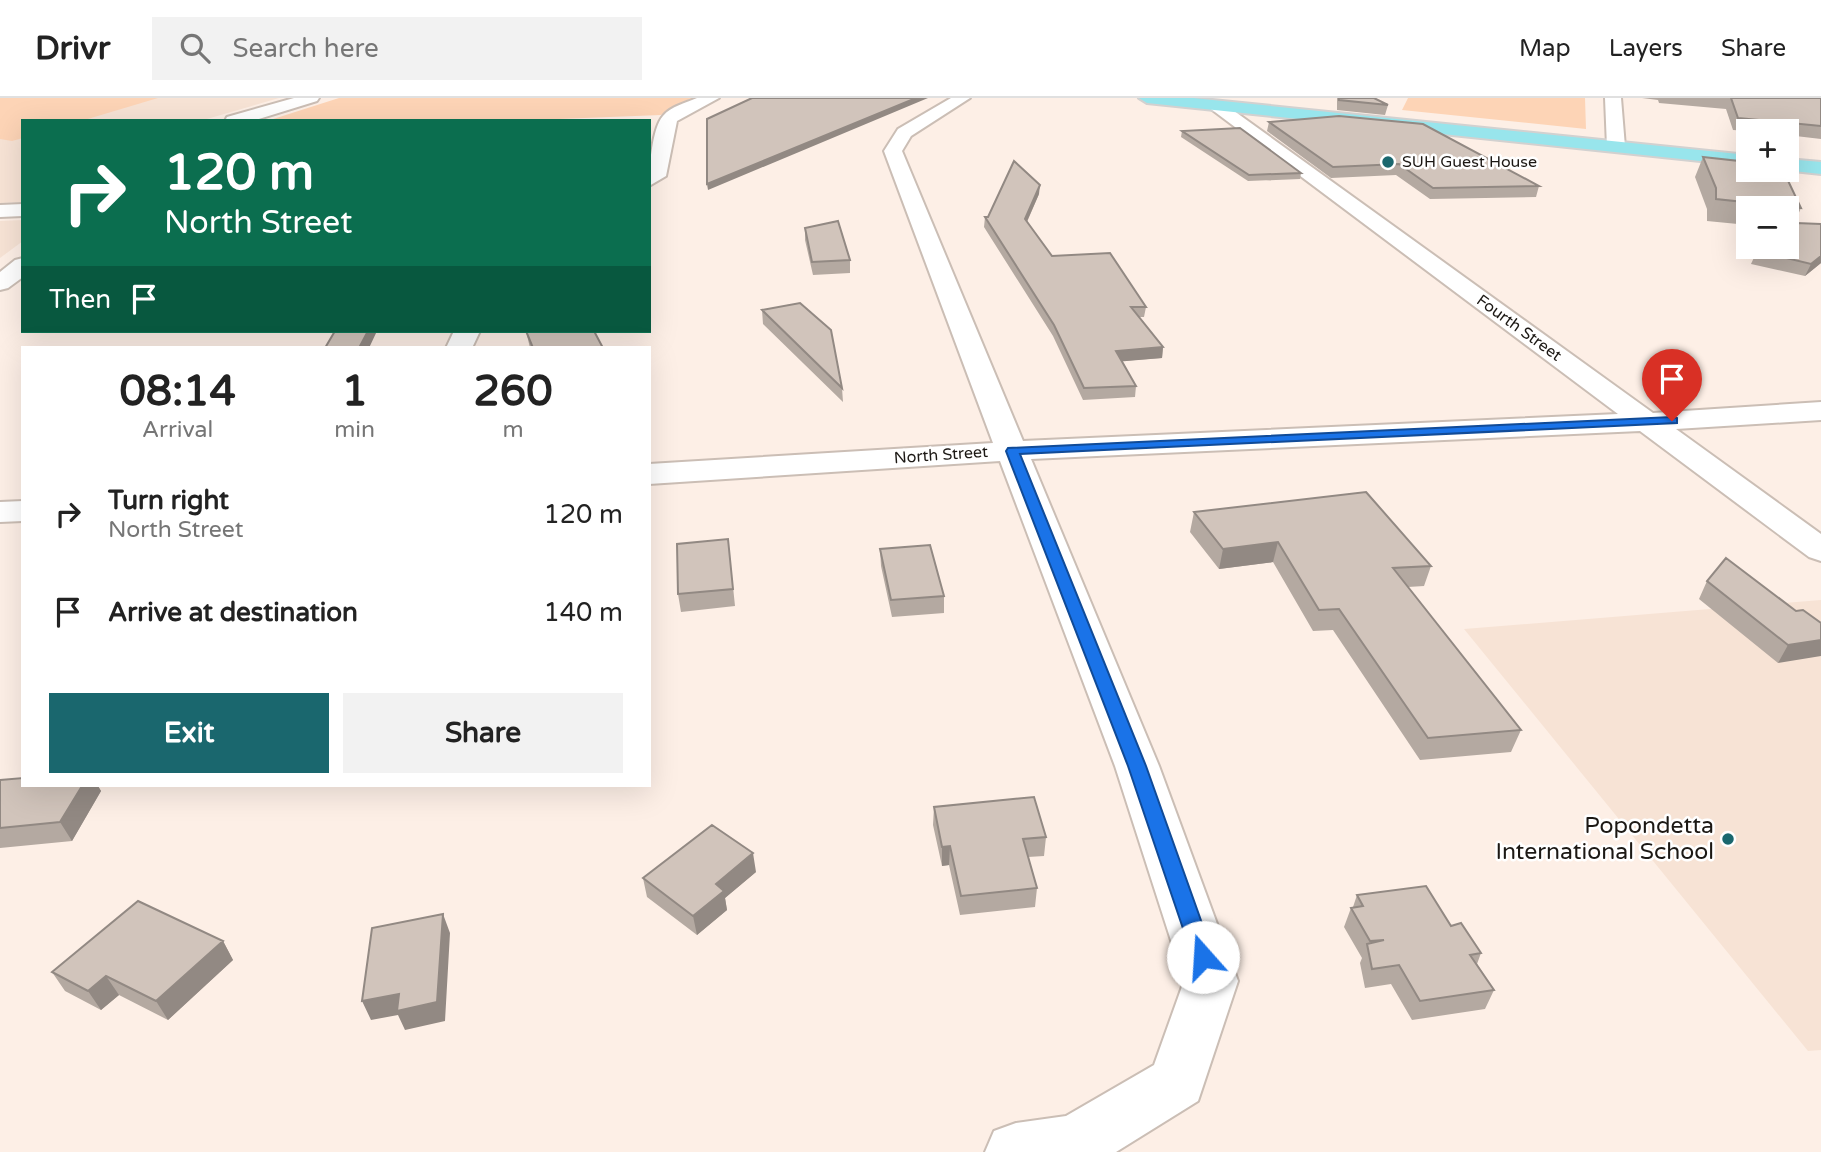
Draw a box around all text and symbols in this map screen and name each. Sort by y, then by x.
search box [152,17,642,80]
text: Drivr [35,29,110,68]
icon: search [176,29,214,67]
text: Search here [232,33,379,64]
text: Map [1519,34,1571,63]
text: Layers [1609,34,1683,63]
text: Share [1721,34,1786,63]
map controls [1736,119,1799,259]
button: + [1736,119,1799,182]
text: 120 m [164,144,314,203]
icon: right [49,147,140,238]
place label: SUH Guest House [1402,152,1537,172]
marker: SUH Guest House [1380,154,1396,170]
button: − [1736,196,1799,259]
text: North Street [164,204,352,242]
icon: arrive [125,280,163,318]
text: Then [49,284,111,315]
street label: Fourth Street [1472,290,1566,366]
pin [1642,349,1702,421]
icon: arrive [1653,360,1691,398]
text: 08:14 [119,366,236,417]
text: 1 [341,366,368,417]
text: 260 [473,366,553,417]
text: Arrival [142,416,213,444]
text: min [334,416,375,444]
text: m [502,416,524,444]
street label: North Street [893,442,989,468]
text: Turn right [108,485,229,516]
icon: right [49,495,87,533]
text: 120 m [543,499,623,530]
text: North Street [108,516,243,544]
icon: arrive [49,593,87,631]
text: Arrive at destination [108,597,358,628]
text: 140 m [543,597,623,628]
button: Exit [49,693,329,773]
button: Share [343,693,623,773]
place label: Popondetta International School [1496,812,1714,866]
marker: Popondetta International School [1720,831,1736,847]
position arrow [1166,920,1240,994]

